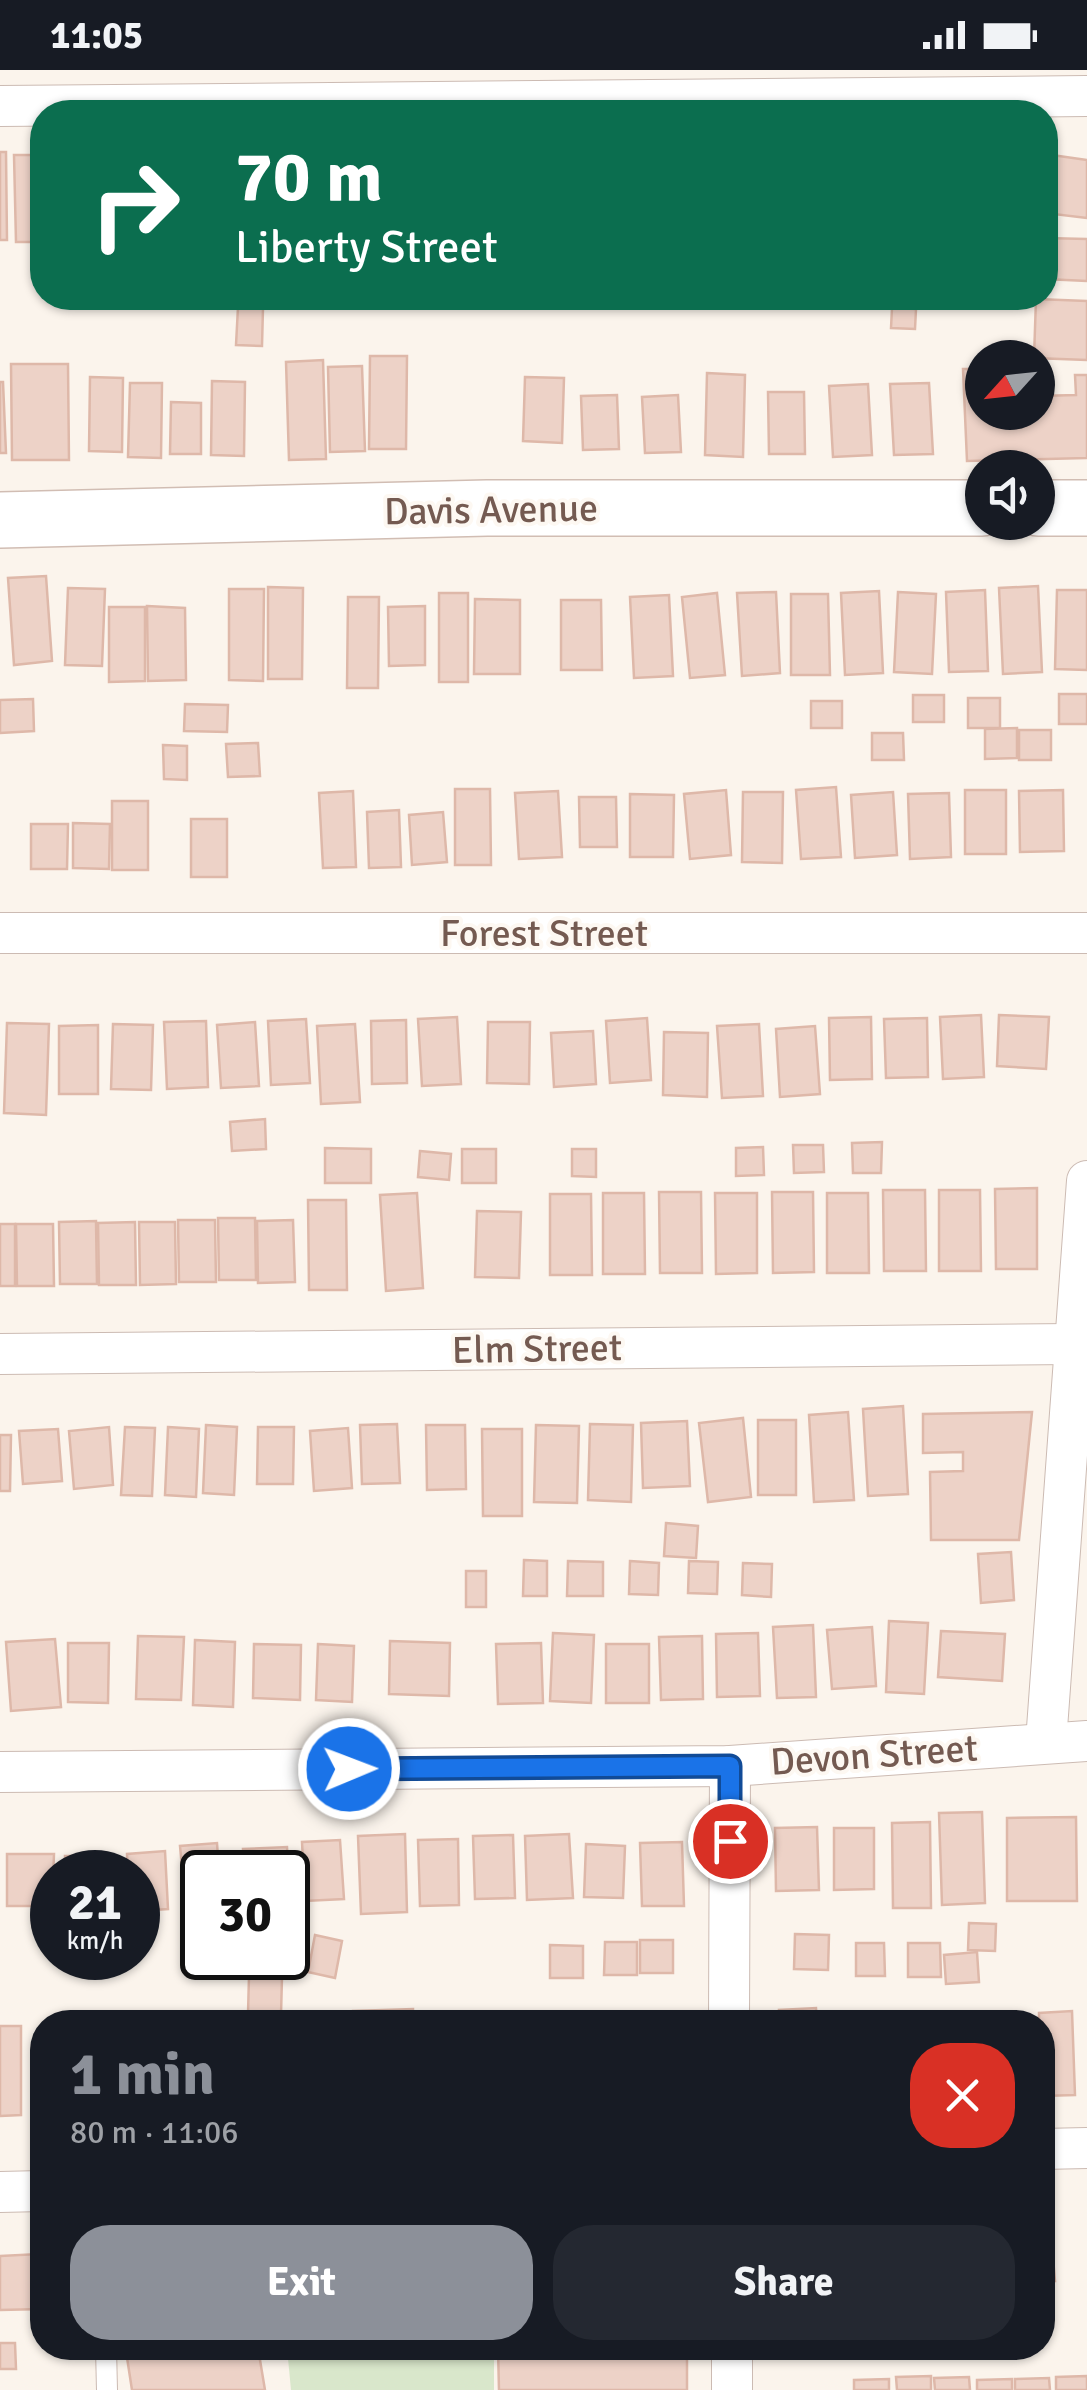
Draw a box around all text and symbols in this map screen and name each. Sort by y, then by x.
text: 11:05 [50,12,143,59]
text: 70 m [235,134,383,220]
icon: right [70,140,200,270]
text: Liberty Street [235,220,498,275]
north arrow [965,340,1055,430]
map controls [965,340,1055,540]
button: sound [965,450,1055,540]
street label: Davis Avenue [384,485,598,535]
street label: Forest Street [440,910,648,957]
street label: Elm Street [451,1324,623,1374]
position arrow [297,1717,401,1821]
street label: Devon Street [769,1724,979,1786]
pin [688,1799,773,1884]
icon: arrive [703,1814,758,1869]
speed limit sign: 30 [180,1850,310,1980]
text: 21 [68,1872,122,1934]
text: km/h [67,1925,123,1956]
text: 1 min [70,2038,215,2112]
button: close [910,2043,1015,2148]
text: 80 m · 11:06 [70,2113,239,2152]
button: Exit [70,2225,533,2340]
button: Share [553,2225,1015,2340]

